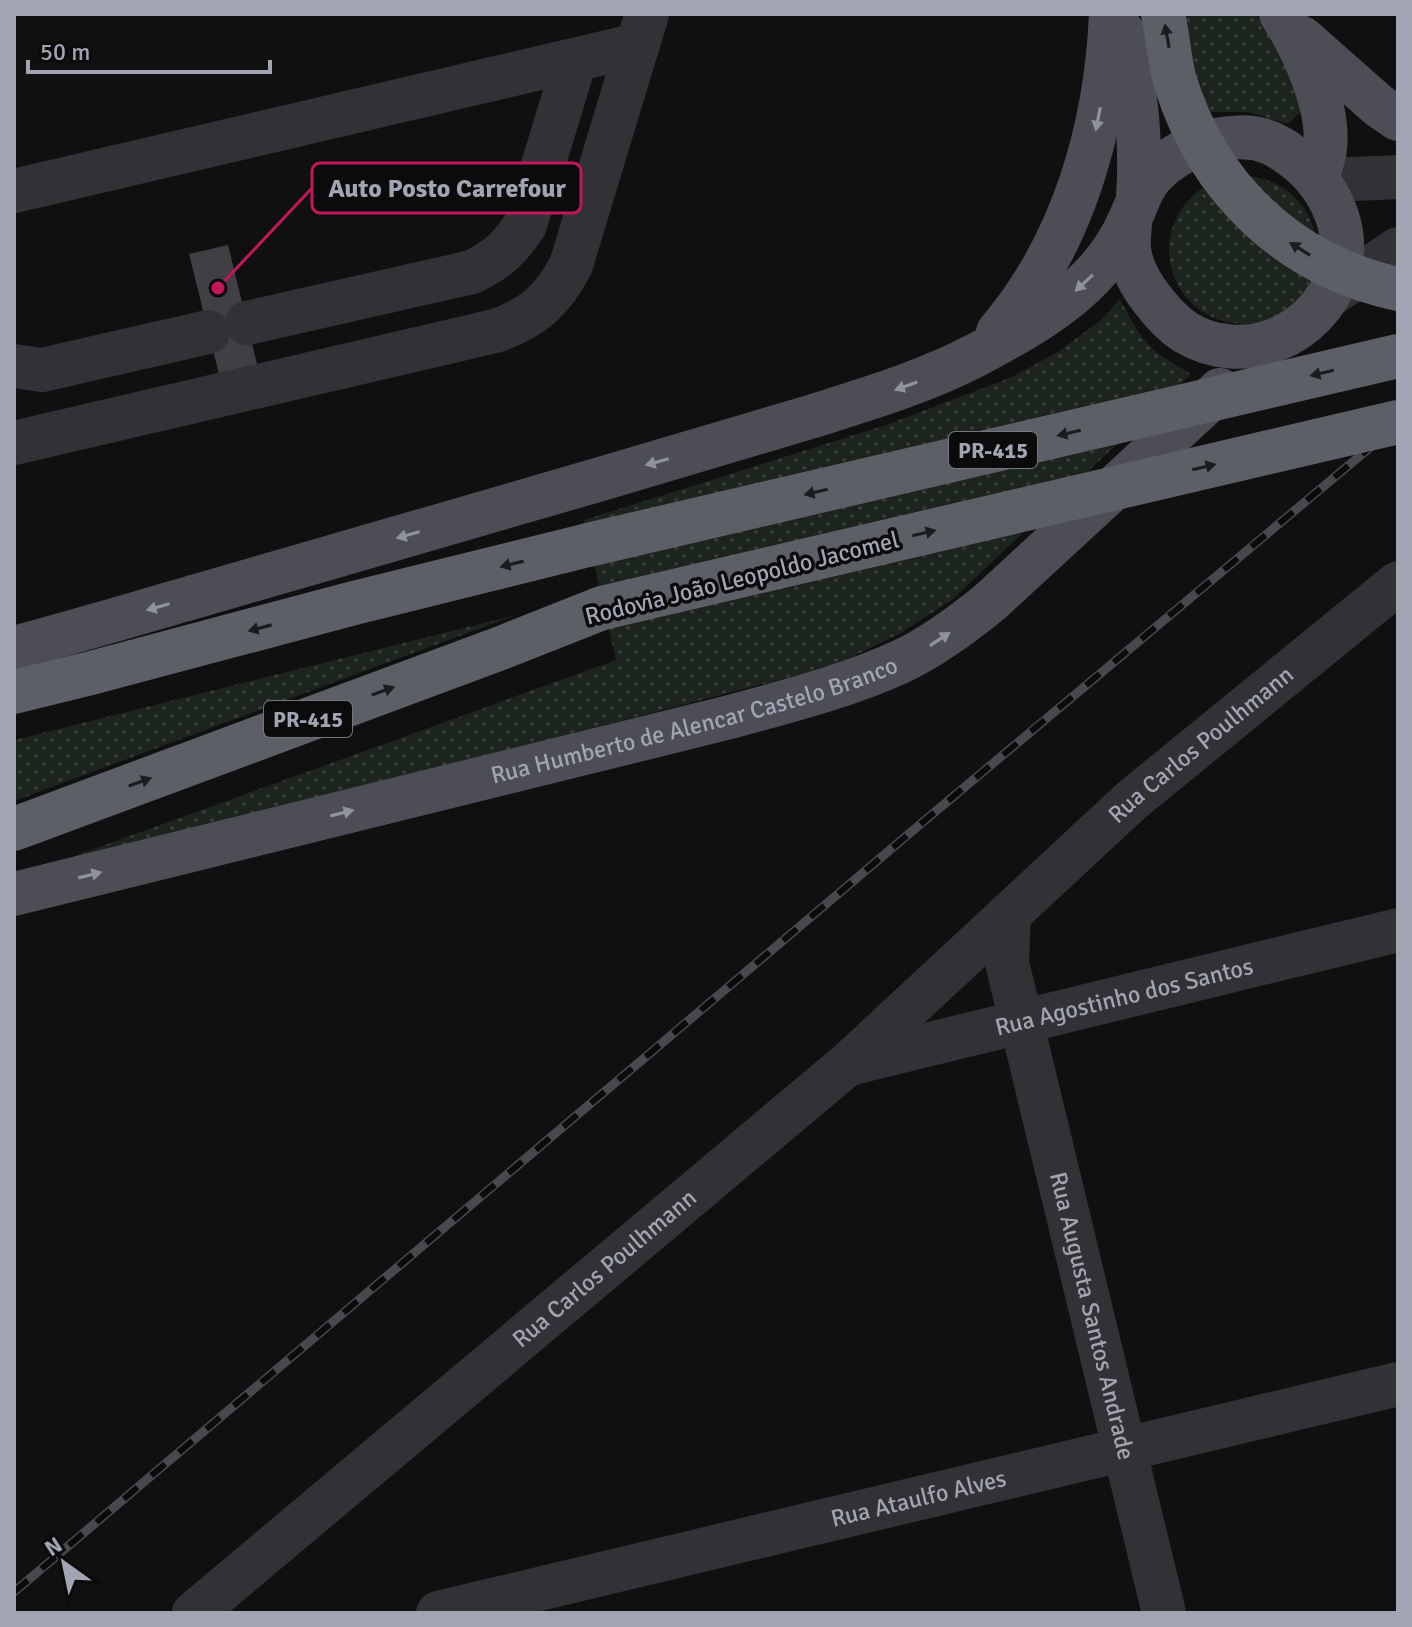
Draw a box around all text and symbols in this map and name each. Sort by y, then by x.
scale bar [28,24,270,74]
one-way arrow [1161,24,1173,49]
text: 50 m [40,37,90,67]
one-way arrow [1092,107,1104,132]
callout: Auto Posto Carrefour [312,163,581,213]
text: Auto Posto Carrefour [328,173,567,205]
one-way arrow [1290,242,1311,257]
one-way arrow [1075,273,1094,291]
one-way arrow [1309,368,1334,380]
one-way arrow [894,380,918,392]
one-way arrow [1056,427,1081,439]
road number: PR-415 [949,432,1037,468]
one-way arrow [645,456,669,469]
one-way arrow [1192,461,1217,473]
one-way arrow [803,486,828,499]
street label: Rodovia João Leopoldo Jacomel [582,524,902,632]
one-way arrow [911,526,936,539]
one-way arrow [395,529,419,542]
one-way arrow [499,558,524,571]
one-way arrow [146,601,170,614]
one-way arrow [247,622,271,635]
one-way arrow [929,632,950,647]
street label: Rua Humberto de Alencar Castelo Branco [488,650,902,791]
street label: Rua Carlos Poulhmann [1102,659,1300,830]
one-way arrow [371,684,395,697]
road number: PR-415 [264,701,352,737]
one-way arrow [128,775,152,788]
one-way arrow [330,806,355,818]
one-way arrow [77,868,102,881]
street label: Rua Agostinho dos Santos [992,951,1256,1043]
street label: Rua Augusta Santos Andrade [1043,1169,1141,1463]
street label: Rua Carlos Poulhmann [506,1183,703,1354]
street label: Rua Ataulfo Alves [828,1463,1009,1534]
north arrow [24,1523,104,1603]
text: N [40,1531,67,1562]

